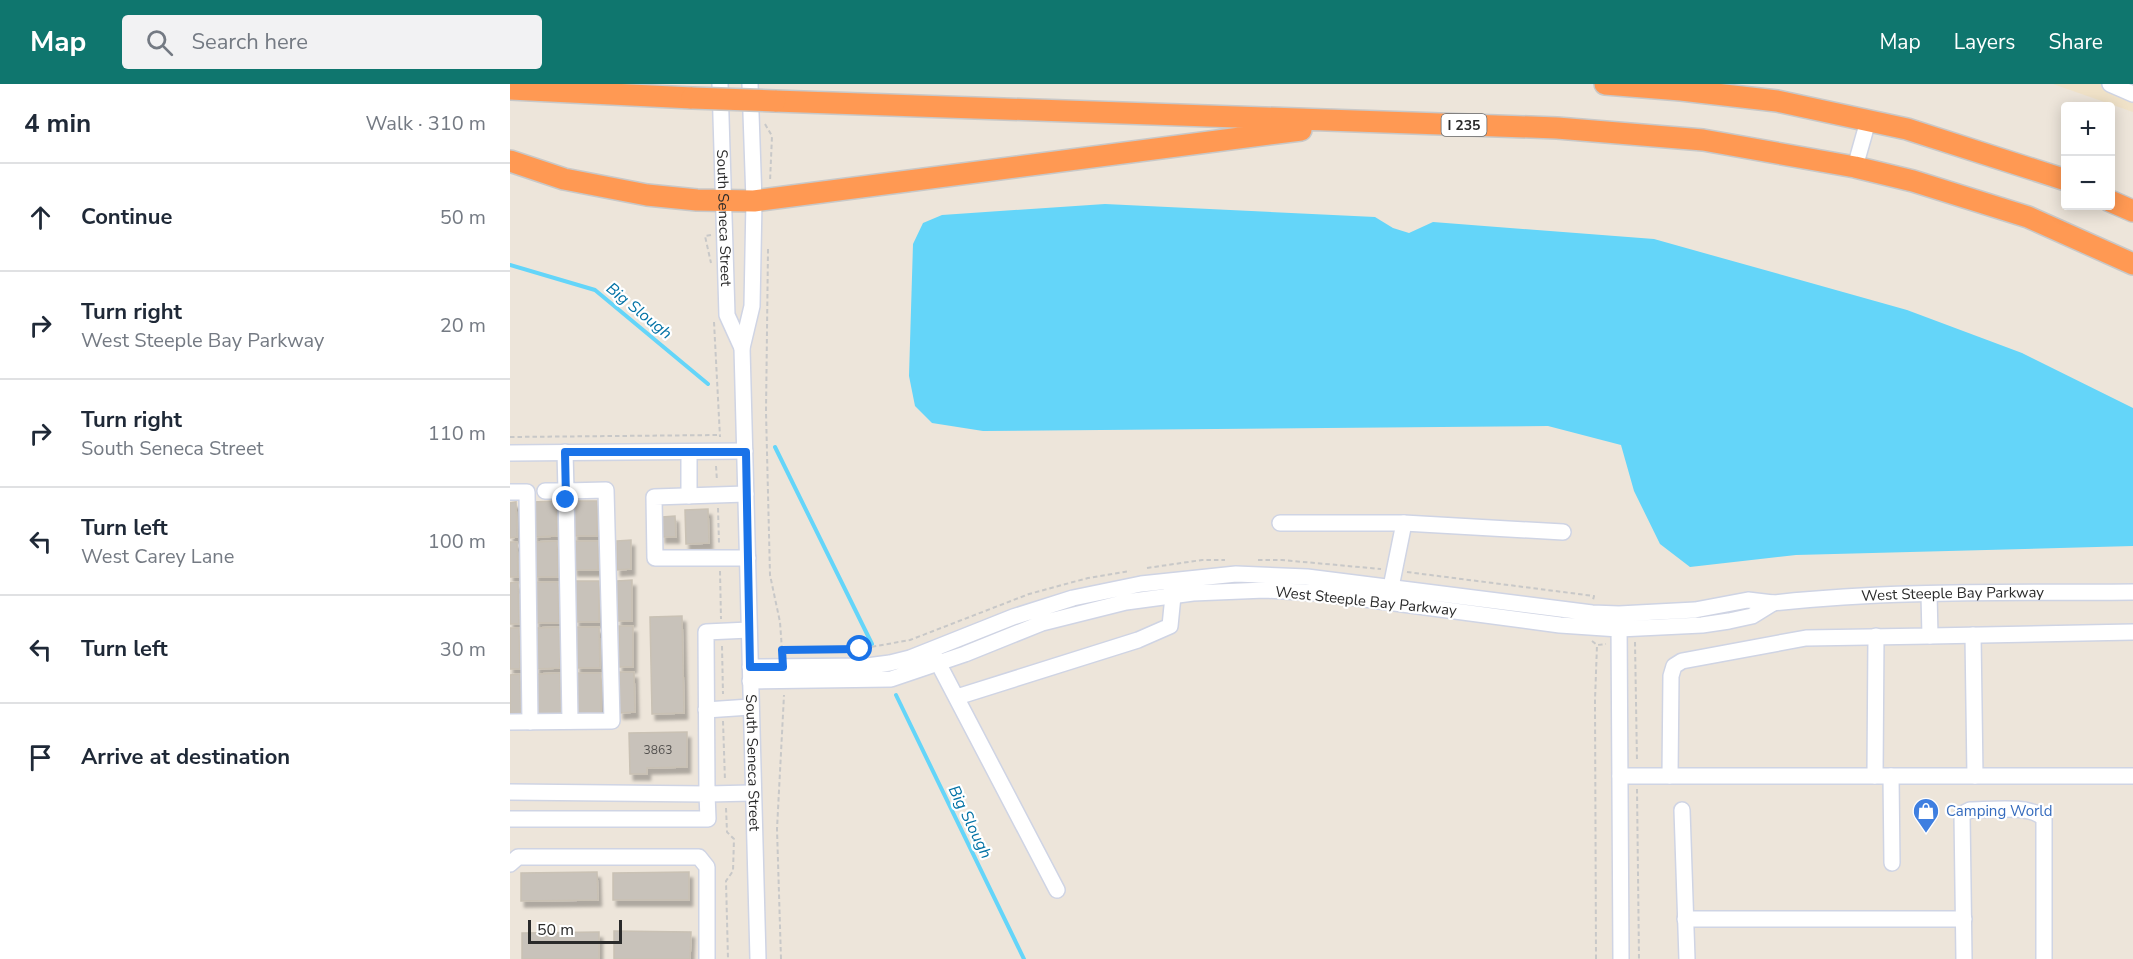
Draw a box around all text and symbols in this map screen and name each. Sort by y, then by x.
search box [122,15,542,69]
text: Map [30,23,86,61]
icon: search [143,26,176,59]
text: Search here [191,27,308,57]
text: Map [1879,28,1921,56]
text: Layers [1954,28,2015,56]
text: Share [2048,28,2103,56]
map controls [2061,102,2115,210]
button: + [2061,102,2115,156]
text: 4 min [24,106,91,141]
text: Walk · 310 m [366,110,486,137]
road number: I 235 [1442,114,1486,136]
street label: South Seneca Street [712,149,736,287]
button: − [2061,156,2115,210]
icon: ahead [24,201,57,234]
text: Continue [81,202,172,232]
text: 50 m [440,204,486,231]
water label: Big Slough [601,278,677,344]
text: Turn right [81,297,182,327]
icon: right [24,309,57,342]
text: 20 m [440,312,486,339]
text: West Steeple Bay Parkway [81,327,324,354]
text: Turn right [81,405,182,435]
icon: right [24,417,57,450]
text: 110 m [428,420,486,447]
text: South Seneca Street [81,435,264,462]
route end [552,486,578,512]
text: Turn left [81,513,168,543]
icon: left [24,525,57,558]
text: 100 m [428,528,486,555]
text: West Carey Lane [81,543,234,570]
street label: West Steeple Bay Parkway [1274,582,1458,621]
street label: West Steeple Bay Parkway [1861,582,2044,606]
icon: left [24,633,57,666]
text: Turn left [81,634,168,664]
route start [846,635,872,661]
text: 30 m [440,636,486,663]
street label: South Seneca Street [741,694,765,832]
icon: arrive [24,741,57,774]
text: Arrive at destination [81,742,290,772]
house number: 3863 [644,742,672,758]
water label: Big Slough [943,782,997,862]
shop icon: Camping World [1911,796,1941,834]
place label: Camping World [1946,801,2052,821]
scale bar [528,917,622,944]
text: 50 m [537,919,574,941]

